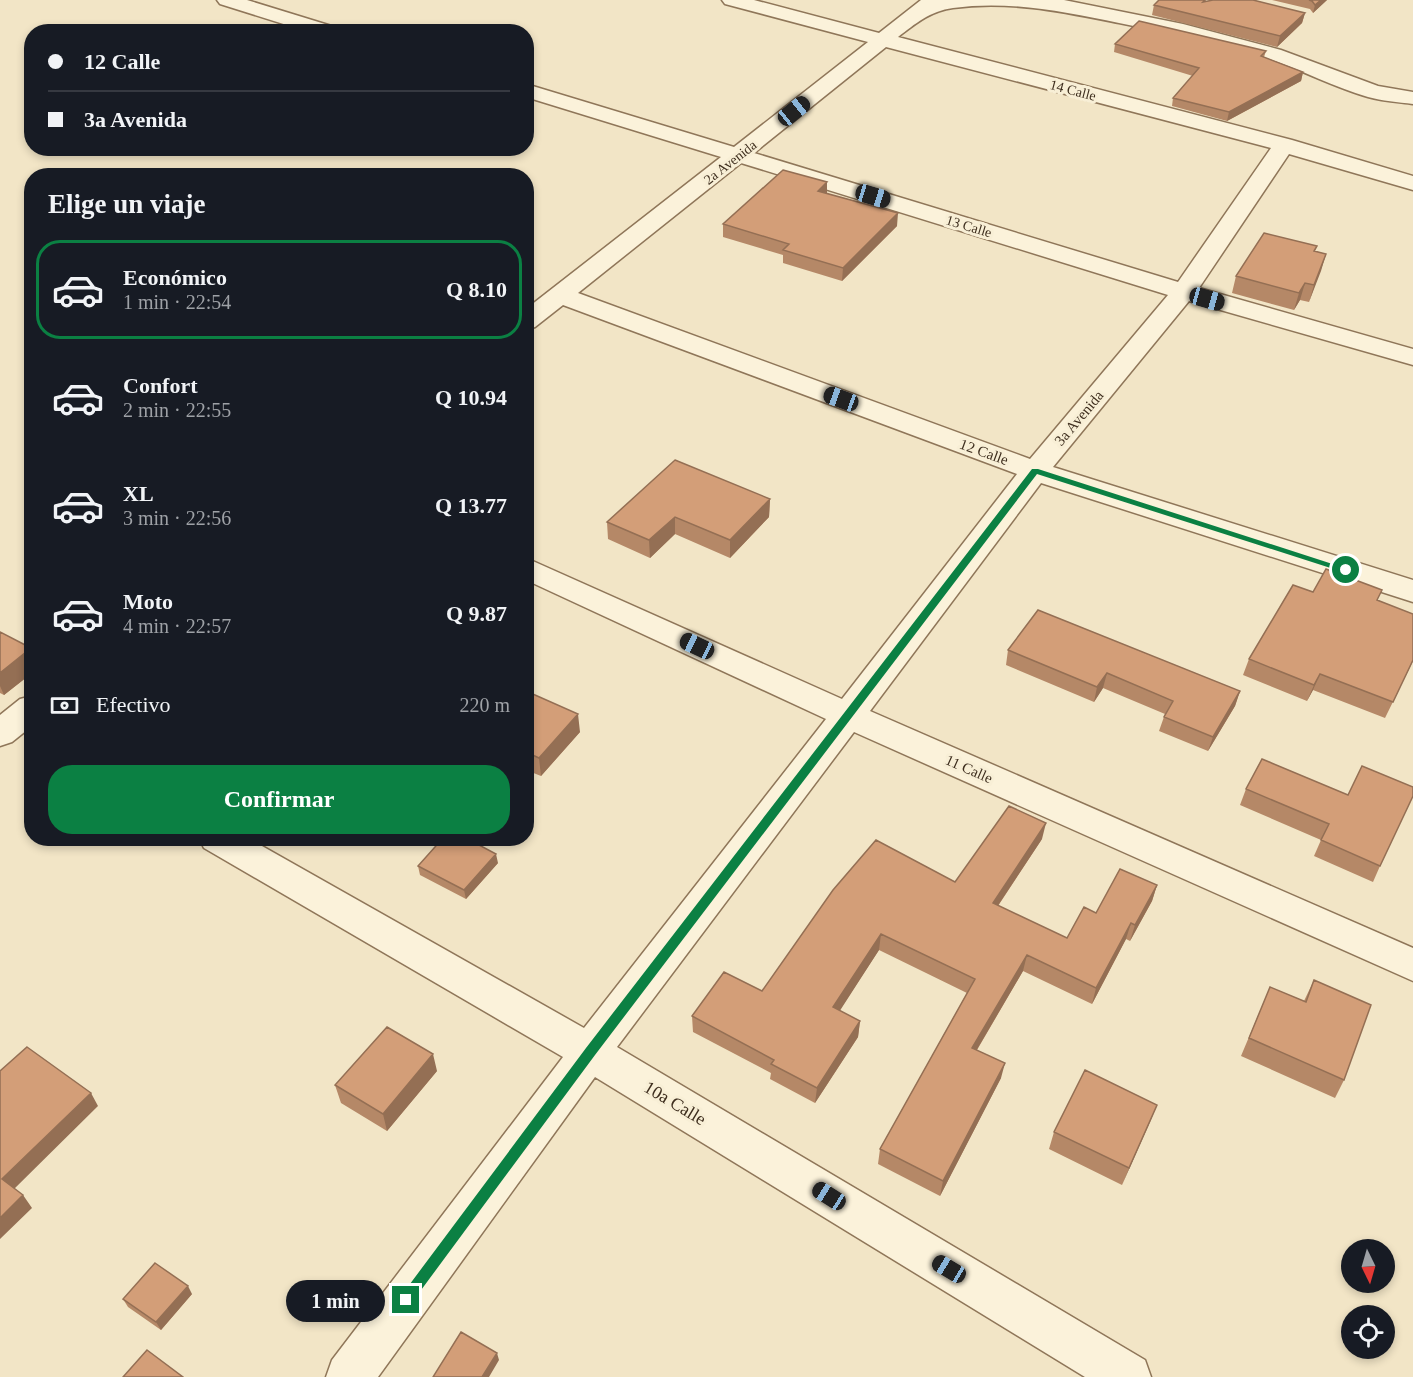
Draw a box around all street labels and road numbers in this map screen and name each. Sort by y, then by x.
street label: 14 Calle [1048,77,1098,104]
street label: 2a Avenida [701,137,760,187]
street label: 13 Calle [944,212,994,241]
street label: 3a Avenida [1051,387,1107,449]
street label: 12 Calle [958,436,1011,468]
street label: 11 Calle [943,752,995,787]
street label: 10a Calle [640,1077,710,1129]

